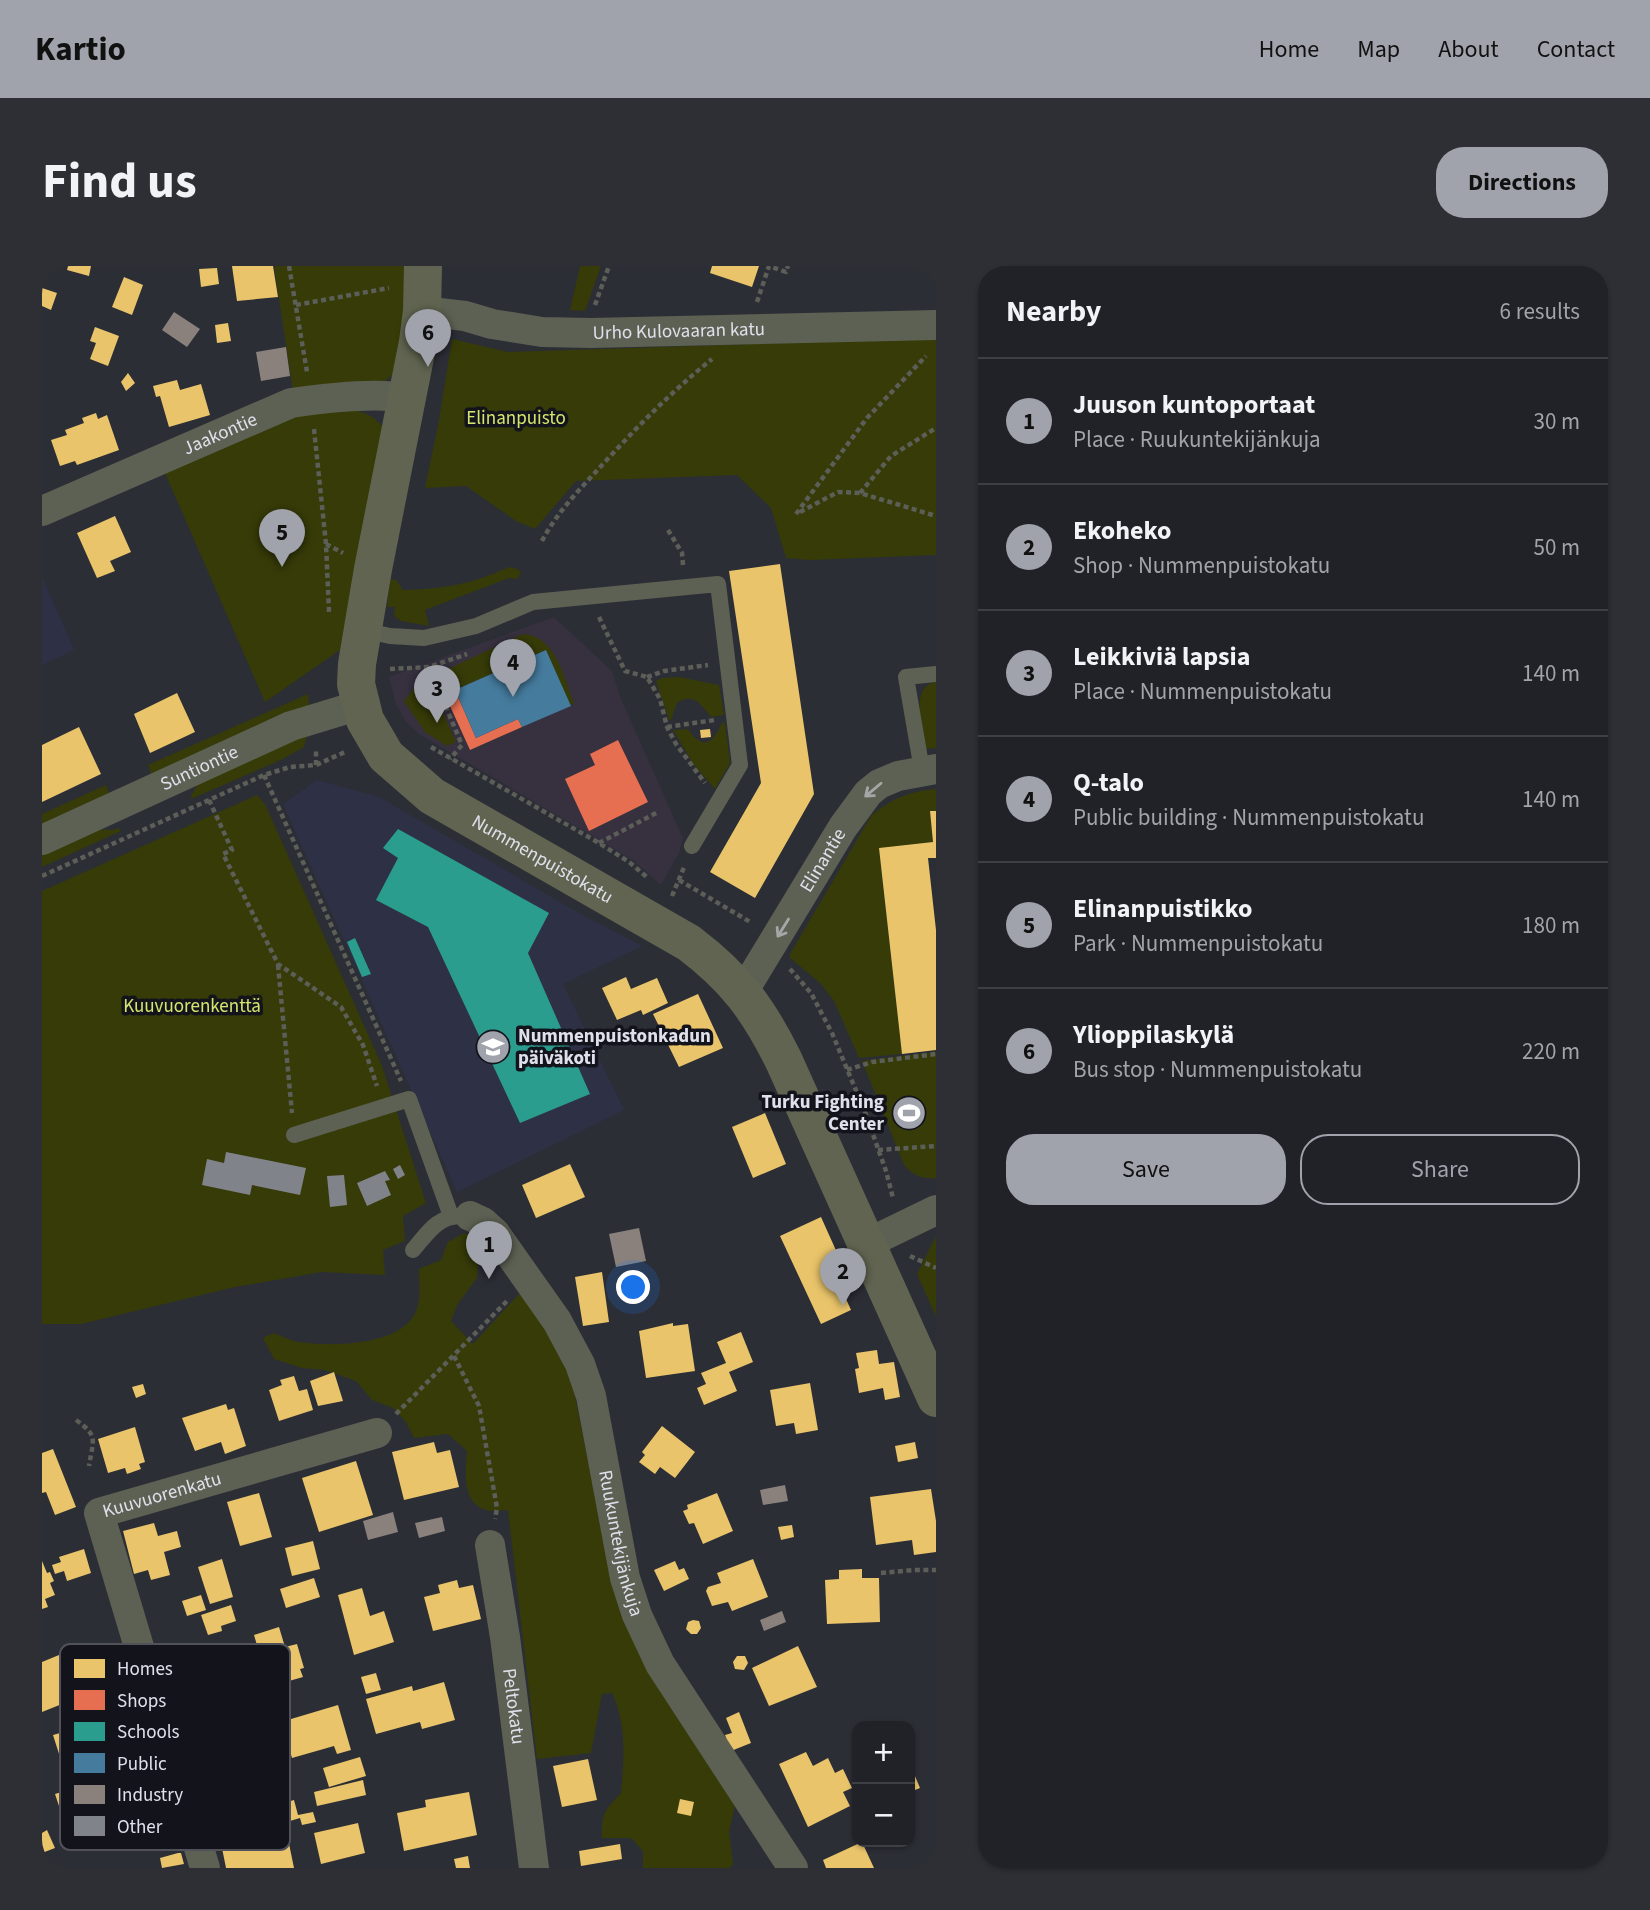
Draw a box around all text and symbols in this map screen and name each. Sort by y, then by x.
text: Kartio [35,26,126,73]
text: Home [1259,32,1319,67]
text: Map [1357,32,1400,67]
text: About [1438,32,1499,67]
text: Contact [1537,32,1615,67]
text: Find us [42,147,197,217]
button: Directions [1436,147,1608,218]
text: Nearby [1006,290,1101,333]
text: 6 results [1500,295,1580,328]
pin: 6 [405,309,451,367]
street label: Urho Kulovaaran katu [592,315,765,346]
text: Juuson kuntoportaat [1073,386,1315,423]
park label: Elinanpuisto [466,405,566,432]
text: 1 [1023,405,1035,438]
text: 30 m [1533,405,1580,438]
street label: Jaakontie [179,406,261,462]
text: Place · Ruukuntekijänkuja [1073,423,1321,456]
pin: 5 [259,509,305,567]
text: Ekoheko [1073,512,1171,549]
text: 2 [1023,531,1035,564]
text: 50 m [1533,531,1580,564]
text: Shop · Nummenpuistokatu [1073,549,1330,582]
text: Leikkiviä lapsia [1073,638,1250,675]
pin: 4 [490,639,536,697]
text: 3 [1023,657,1035,690]
text: 140 m [1522,657,1580,690]
pin: 3 [414,665,460,723]
text: Place · Nummenpuistokatu [1073,675,1332,708]
street label: Suntiontie [156,738,243,798]
text: Q-talo [1073,764,1144,801]
one-way arrow [864,783,882,798]
text: 4 [1023,783,1035,816]
text: 140 m [1522,783,1580,816]
text: Public building · Nummenpuistokatu [1073,801,1424,834]
street label: Nummenpuistokatu [467,808,618,910]
street label: Elinantie [793,823,853,897]
text: Elinanpuistikko [1073,890,1252,927]
text: 5 [1023,909,1035,942]
text: 180 m [1522,909,1580,942]
one-way arrow [776,917,790,937]
text: Park · Nummenpuistokatu [1073,927,1323,960]
park label: Kuuvuorenkenttä [123,993,261,1020]
text: Ylioppilaskylä [1073,1016,1234,1053]
place label: Nummenpuistonkadun päiväkoti [518,1023,711,1072]
school or university icon: Nummenpuistonkadun päiväkoti [474,1028,512,1066]
text: 6 [1023,1035,1035,1068]
text: 220 m [1522,1035,1580,1068]
text: Bus stop · Nummenpuistokatu [1073,1053,1362,1086]
place label: Turku Fighting Center [761,1089,884,1138]
sports icon: Turku Fighting Center [890,1094,928,1132]
button: Save [1006,1134,1286,1205]
button: Share [1300,1134,1580,1205]
pin: 1 [466,1221,512,1279]
pin: 2 [820,1248,866,1306]
your location [616,1270,650,1304]
street label: Kuuvuorenkatu [99,1465,225,1525]
street label: Ruukuntekijänkuja [592,1468,650,1620]
legend [60,1644,290,1850]
text: Homes [117,1656,173,1683]
street label: Peltokatu [496,1667,532,1746]
text: Shops [117,1688,166,1715]
text: Schools [117,1719,180,1746]
map controls [852,1721,915,1847]
button: + [852,1721,915,1784]
text: Public [117,1751,167,1778]
text: Industry [117,1782,183,1809]
button: − [852,1784,915,1847]
text: Other [117,1814,163,1841]

